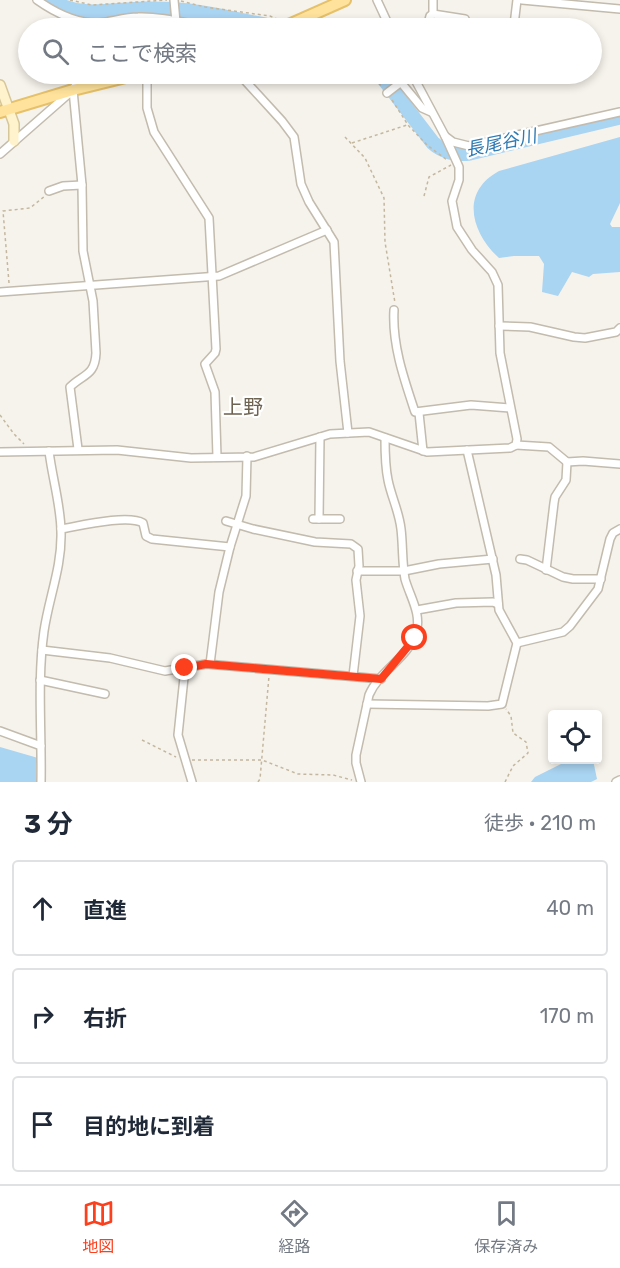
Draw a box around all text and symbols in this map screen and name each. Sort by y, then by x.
search box [18,18,602,84]
icon: search [39,35,72,68]
text: ここで検索 [87,40,197,67]
water label: 長尾谷川 [463,124,540,161]
district label: 上野 [223,395,263,419]
route start [401,624,427,650]
route end [171,654,197,680]
map controls [548,710,602,764]
button: locate [548,710,602,764]
text: 3 分 [24,809,73,840]
text: 徒歩 · 210 m [484,811,596,835]
icon: ahead [26,892,59,925]
text: 40 m [546,896,594,920]
text: 直進 [83,897,127,924]
icon: right [26,1000,59,1033]
text: 170 m [540,1004,594,1028]
text: 右折 [83,1005,127,1032]
icon: arrive [26,1108,59,1141]
text: 目的地に到着 [83,1113,215,1140]
tab: 地図 [82,1197,115,1257]
tab: 経路 [278,1197,311,1257]
tab: 保存済み [474,1197,538,1257]

